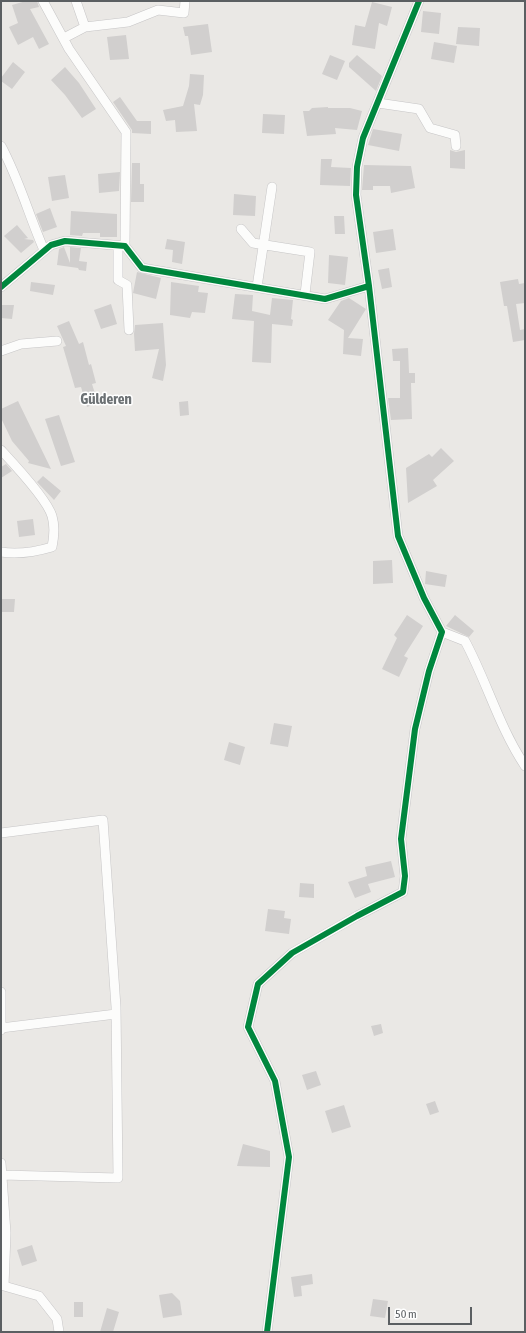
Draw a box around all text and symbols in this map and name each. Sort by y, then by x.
district label: Gülderen [80,390,132,408]
scale bar [390,1299,474,1325]
text: 50 m [395,1307,417,1321]

